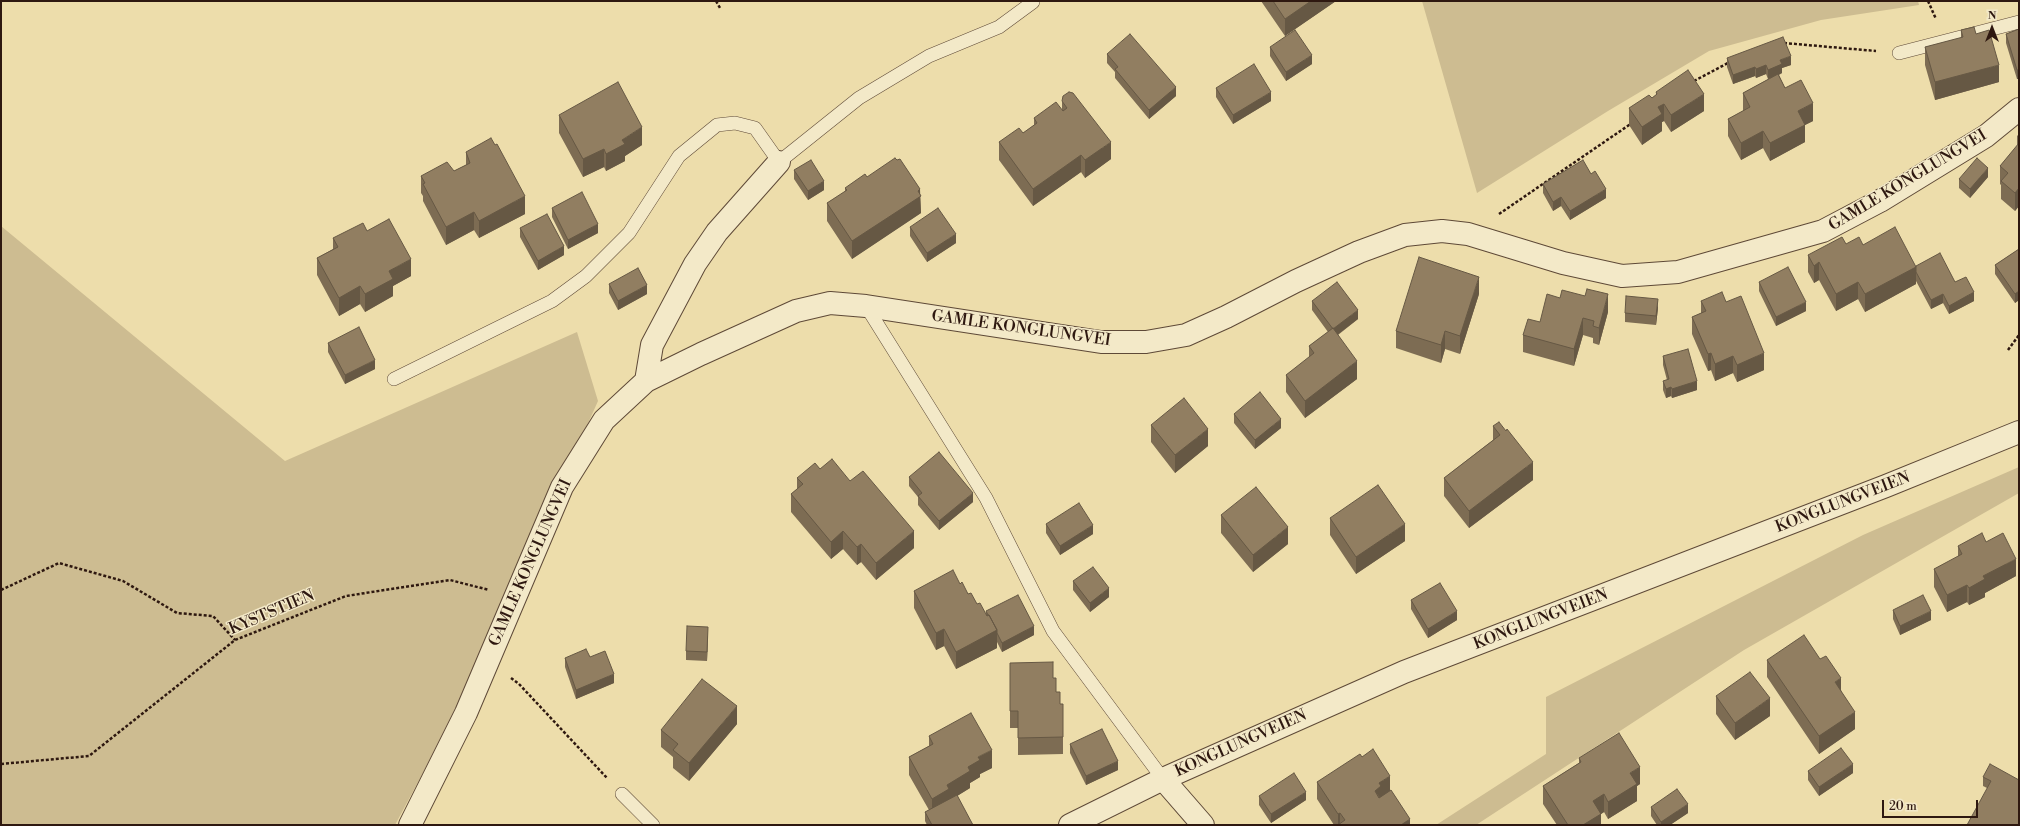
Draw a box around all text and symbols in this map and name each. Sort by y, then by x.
north arrow [1972,8,2012,48]
text: N [1988,9,1996,23]
street label: GAMLE KONGLUNGVEI [1826,126,1990,236]
street label: GAMLE KONGLUNGVEI [930,307,1112,351]
street label: KONGLUNGVEIEN [1773,468,1913,538]
street label: GAMLE KONGLUNGVEI [485,476,577,650]
street label: KONGLUNGVEIEN [1471,585,1611,655]
street label: KYSTSTIEN [226,586,318,640]
street label: KONGLUNGVEIEN [1172,706,1310,782]
scale bar [1884,792,1980,818]
text: 20 m [1889,799,1917,814]

